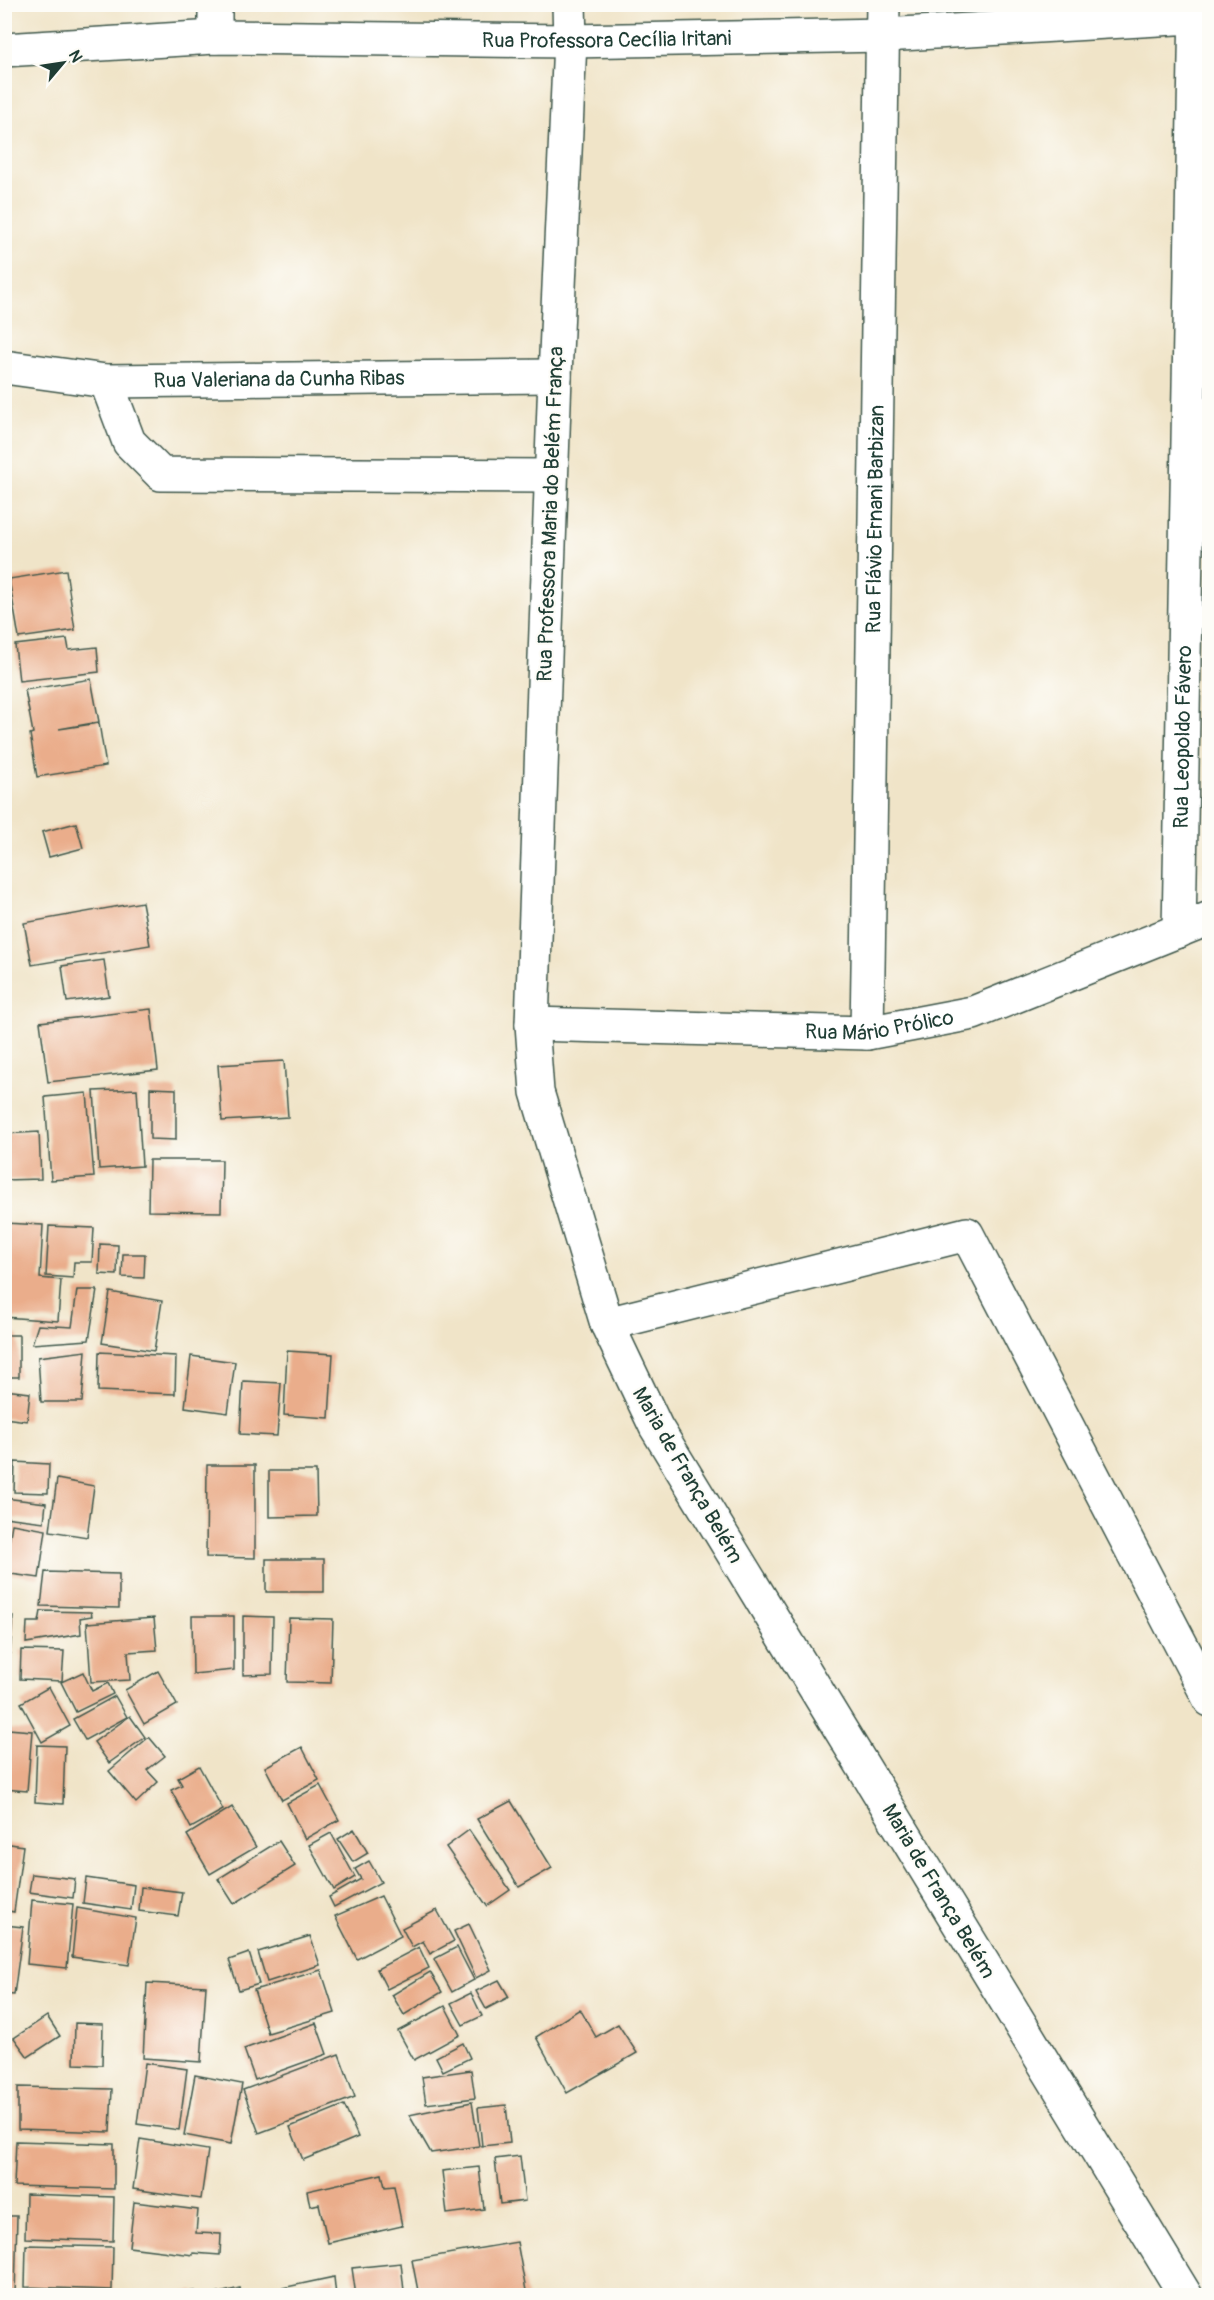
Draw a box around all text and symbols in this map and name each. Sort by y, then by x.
street label: Rua Professora Cecília Iritani [482,25,732,55]
north arrow [33,33,93,93]
text: N [64,47,87,66]
street label: Rua Professora Maria do Belém França [531,346,570,682]
street label: Rua Valeriana da Cunha Ribas [153,365,405,394]
street label: Rua Flávio Ernani Barbizan [860,405,891,633]
street label: Rua Leopoldo Fávero [1168,645,1198,829]
street label: Rua Mário Prólico [805,1004,956,1047]
street label: Maria de França Belém [626,1382,749,1568]
street label: Maria de França Belém [876,1799,1001,1984]

